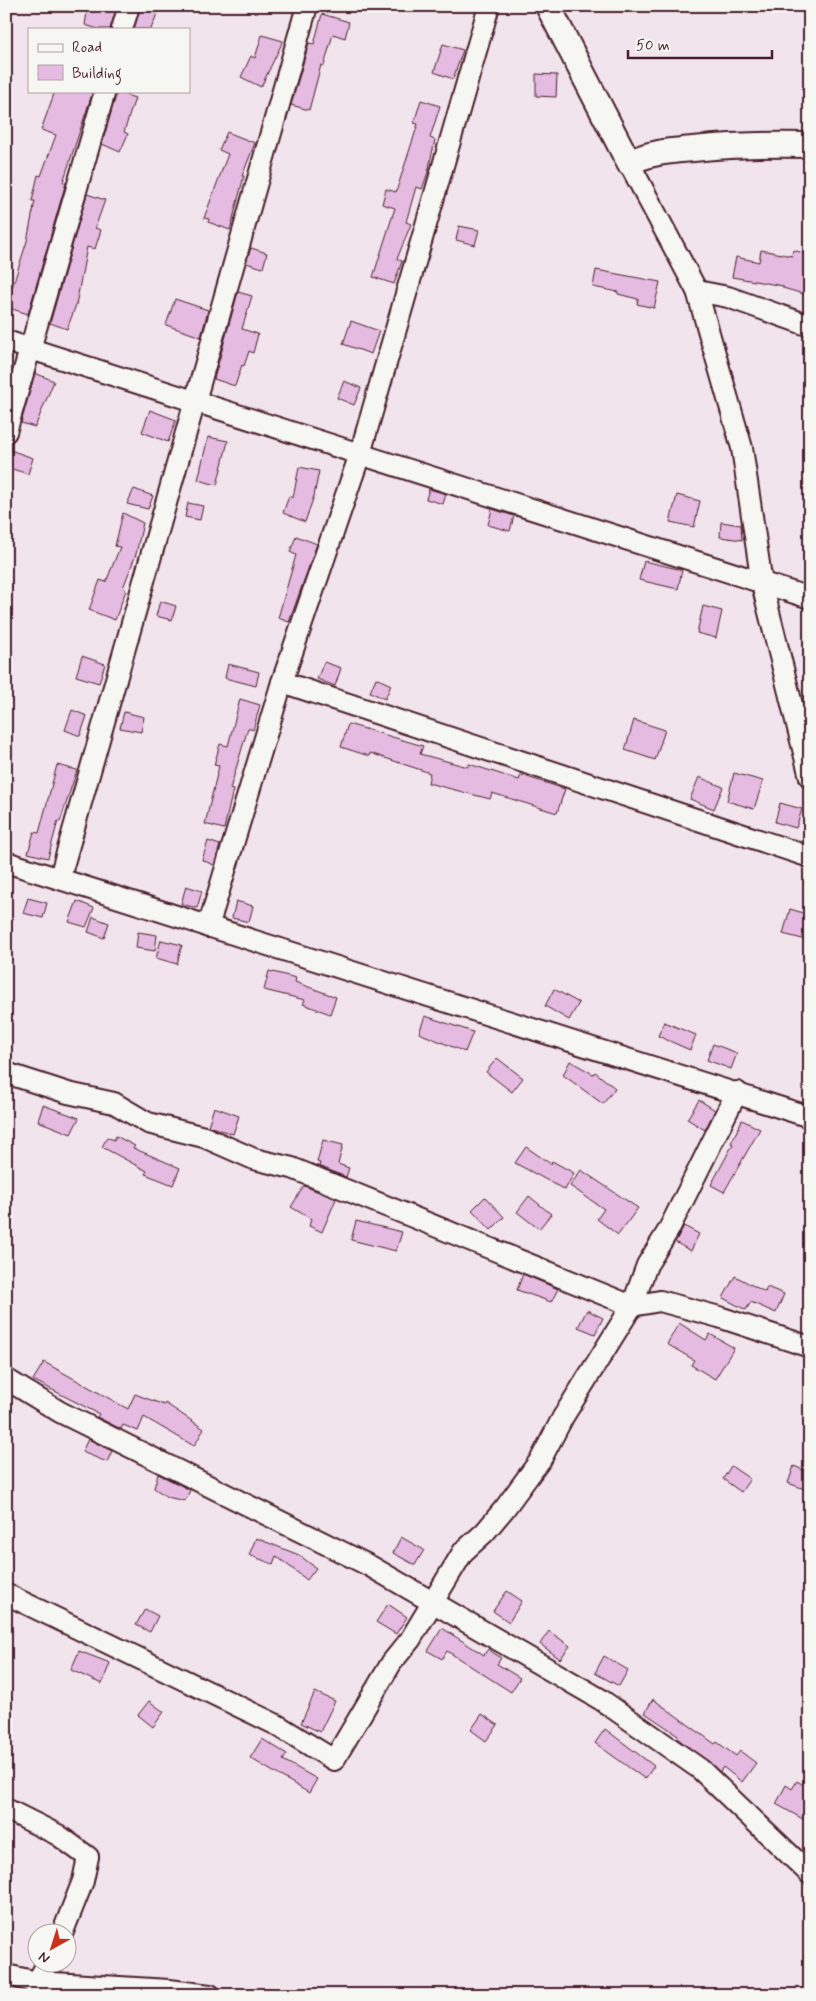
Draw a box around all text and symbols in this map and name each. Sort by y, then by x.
legend [28,28,190,92]
scale bar [628,28,772,60]
text: 50 m [636,36,670,56]
text: Road [72,38,102,58]
text: Building [72,64,122,85]
north arrow [28,1924,78,1974]
text: N [35,1947,54,1967]

